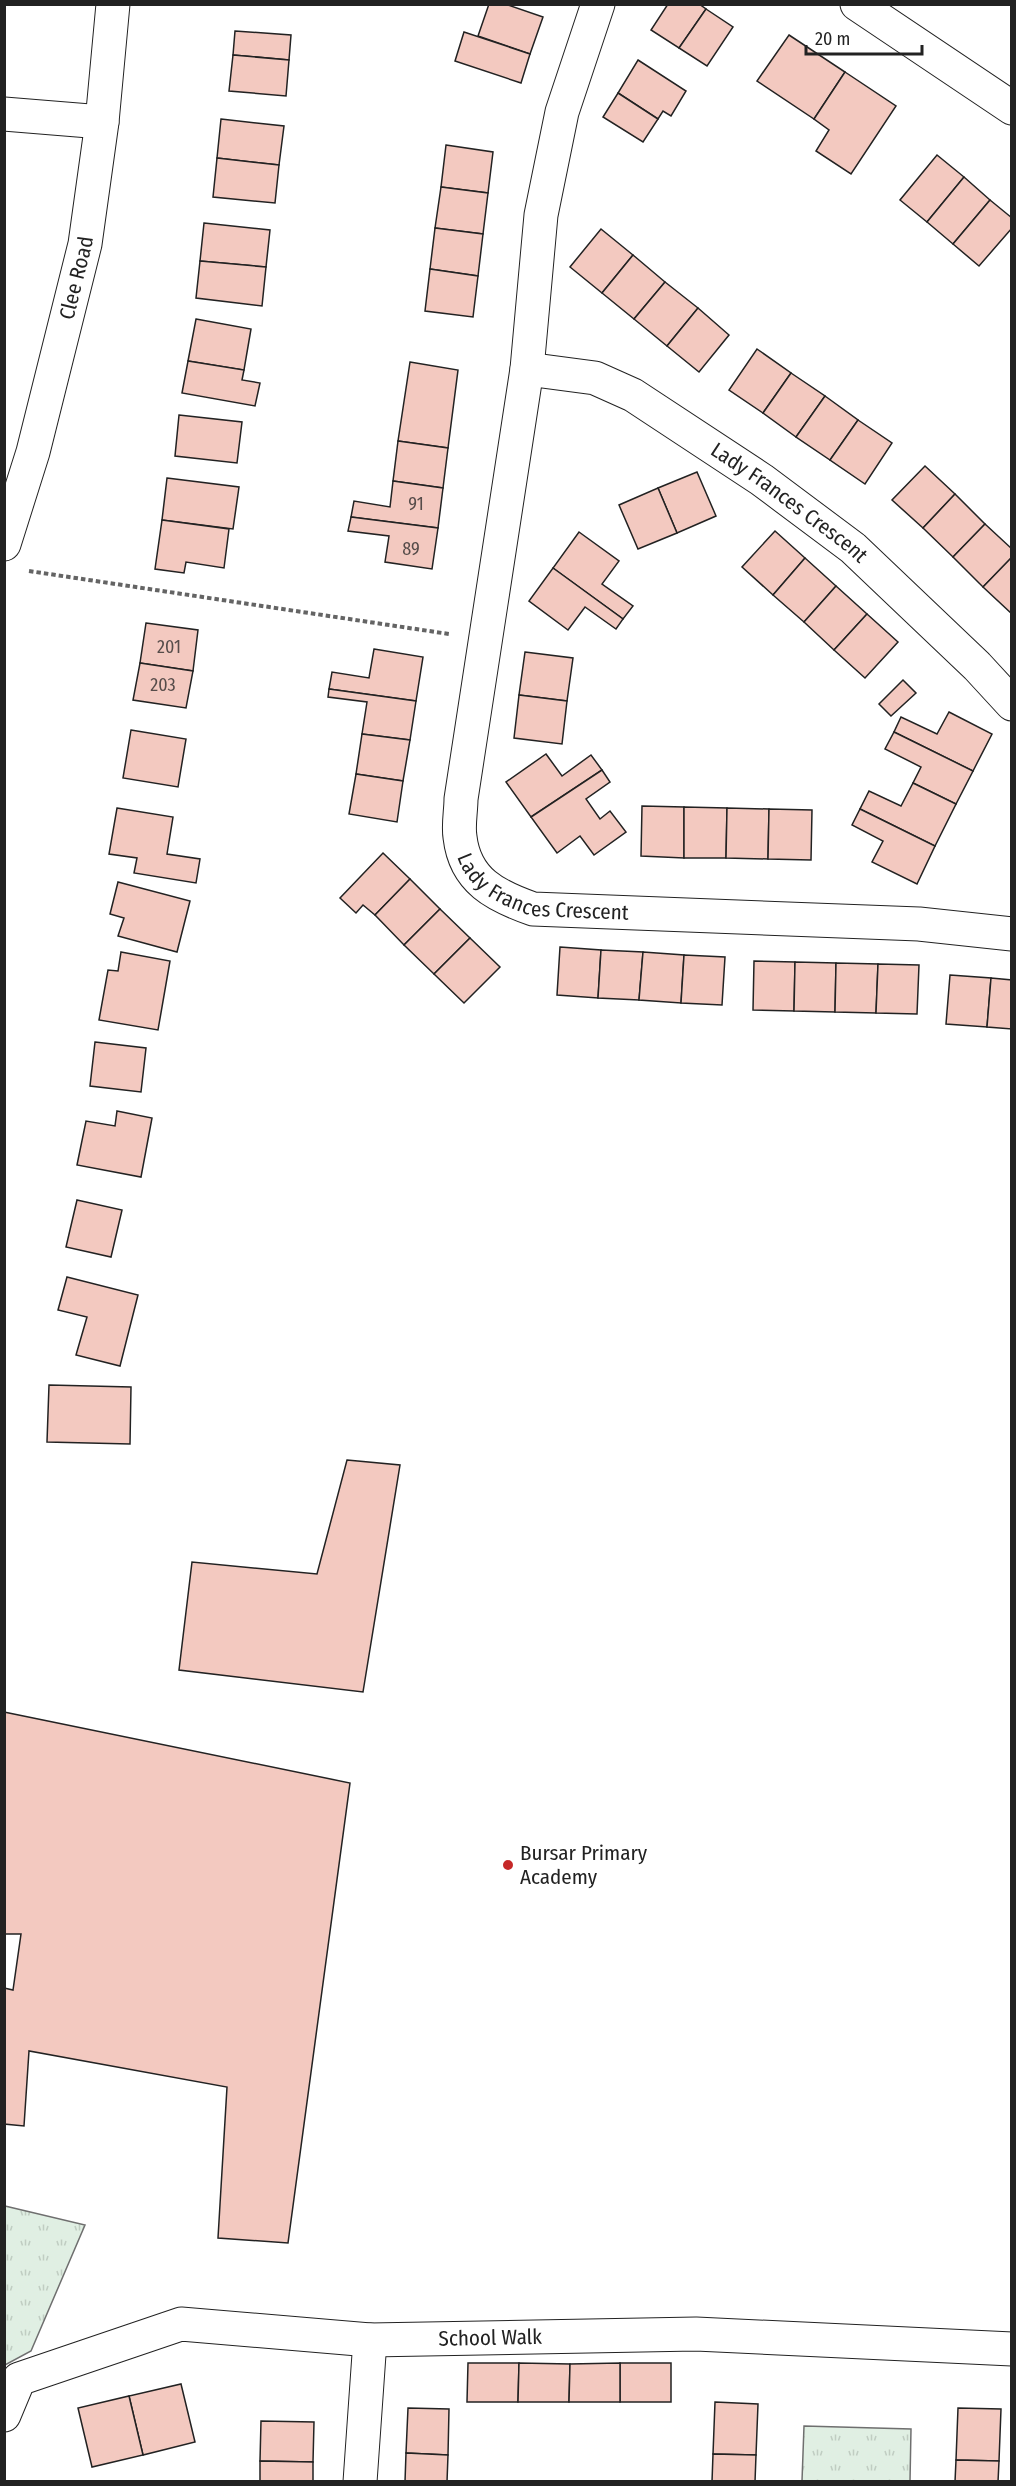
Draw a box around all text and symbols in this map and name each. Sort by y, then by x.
scale bar [806,18,922,56]
text: 20 m [815,28,850,50]
street label: Clee Road [54,235,99,322]
street label: Lady Frances Crescent [706,437,873,568]
house number: 91 [408,493,424,515]
house number: 89 [402,538,420,560]
house number: 201 [157,636,181,658]
house number: 203 [150,674,176,696]
street label: Lady Frances Crescent [451,849,629,926]
place label: Bursar Primary Academy [520,1840,648,1890]
marker: Bursar Primary Academy [501,1858,515,1872]
street label: School Walk [438,2324,542,2352]

